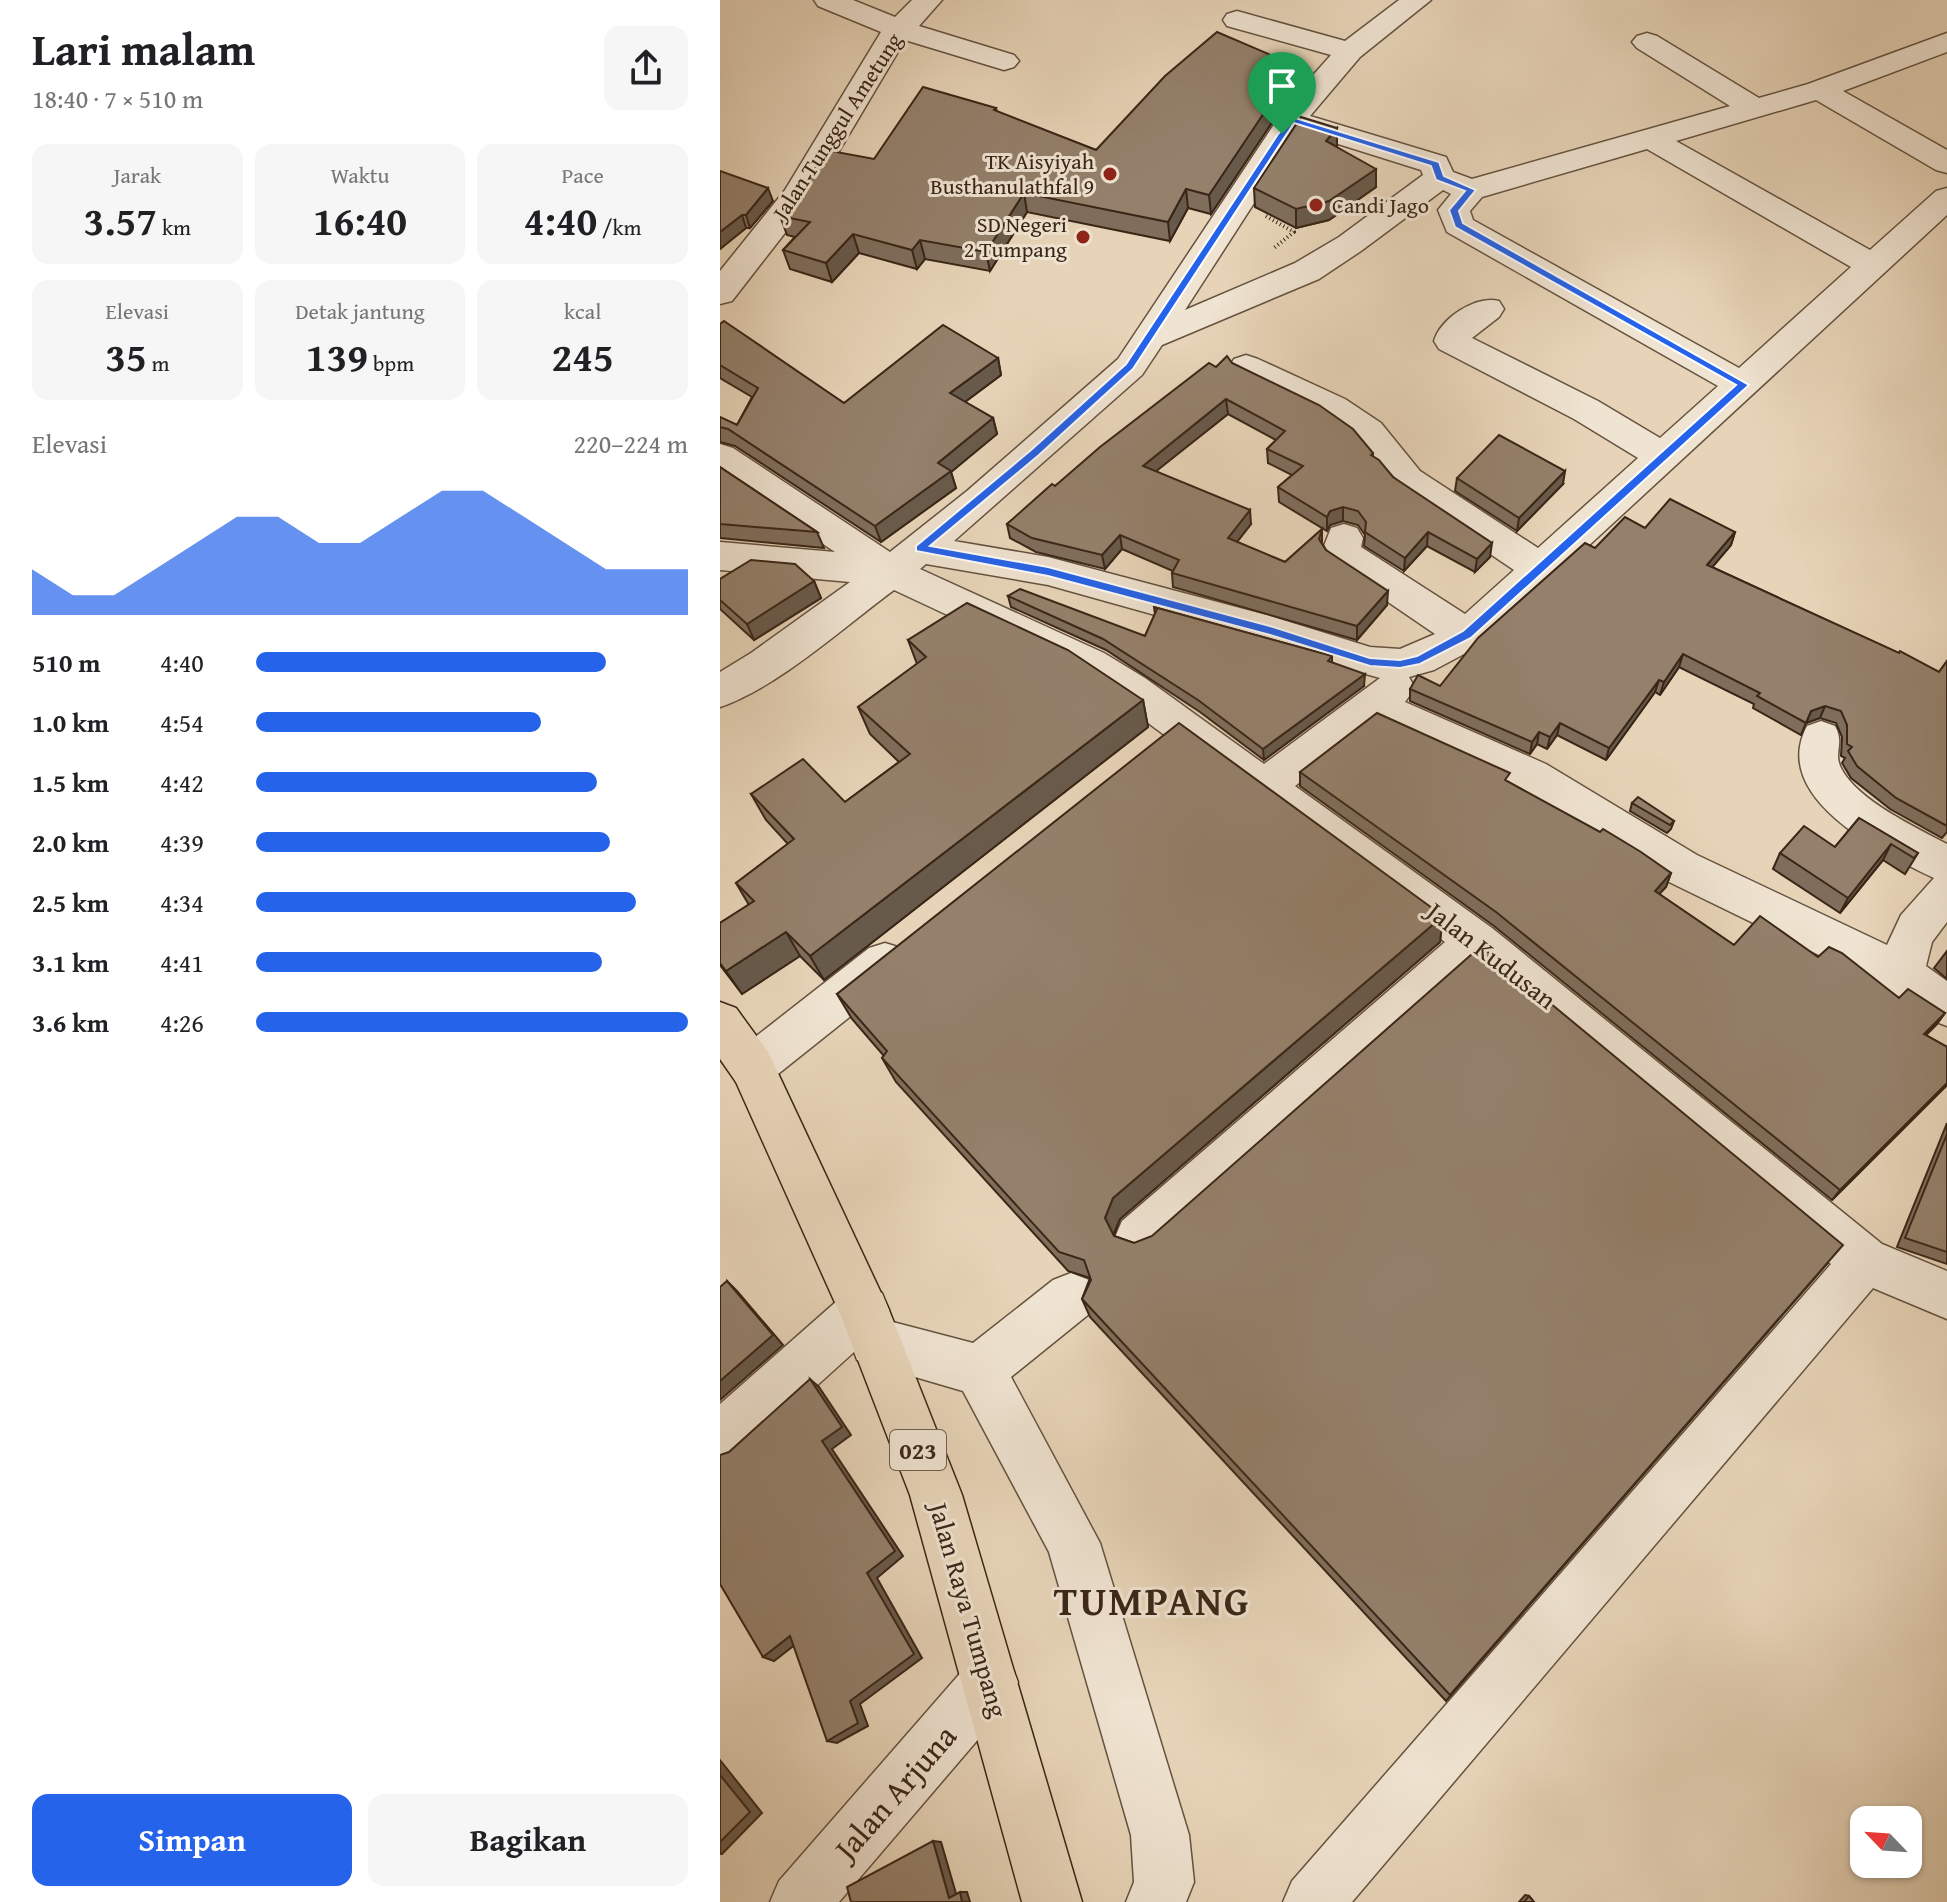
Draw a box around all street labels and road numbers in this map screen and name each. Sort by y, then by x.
street label: Jalan Tunggul Ametung [763,26,910,228]
street label: Jalan Kudusan [1417,890,1565,1018]
road number: 023 [890,1430,946,1470]
street label: Jalan Raya Tumpang [919,1495,1018,1722]
street label: Jalan Arjuna [820,1714,967,1873]

